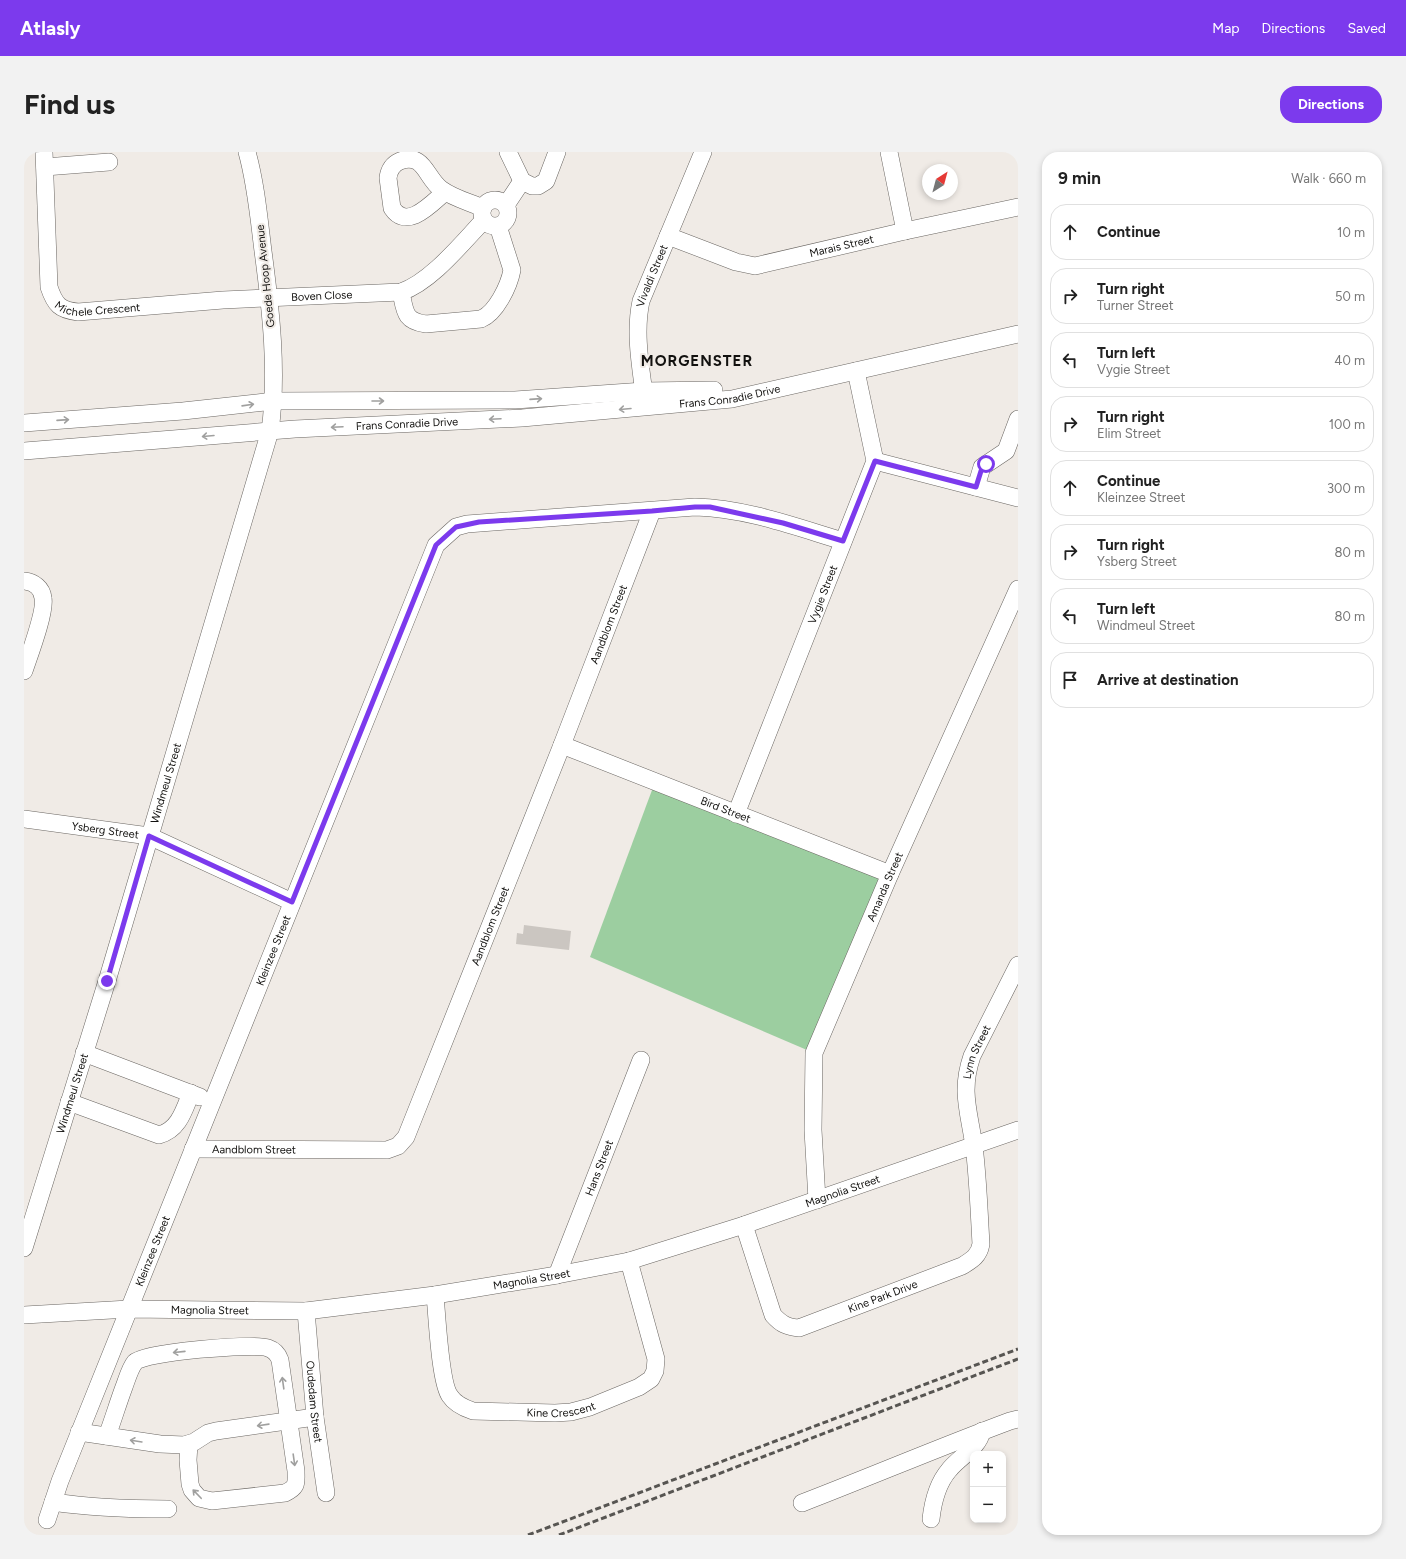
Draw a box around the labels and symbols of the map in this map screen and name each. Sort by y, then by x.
north arrow [922,164,958,200]
street label: Goede Hoop Avenue [254,224,277,328]
street label: Marais Street [808,233,875,260]
street label: Vivaldi Street [634,243,671,308]
street label: Boven Close [291,288,353,304]
street label: Michele Crescent [52,299,141,319]
district label: MORGENSTER [641,352,753,370]
street label: Frans Conradie Drive [679,382,781,411]
one-way arrow [529,395,542,402]
one-way arrow [371,397,384,405]
one-way arrow [241,401,254,409]
one-way arrow [619,405,632,412]
street label: Frans Conradie Drive [356,415,458,433]
one-way arrow [489,415,502,423]
one-way arrow [56,417,69,424]
one-way arrow [331,423,344,430]
one-way arrow [202,433,215,440]
route start [977,455,995,473]
street label: Vygie Street [806,563,840,626]
street label: Aandblom Street [588,583,630,666]
street label: Windmeul Street [148,741,184,825]
street label: Bird Street [699,794,753,826]
street label: Ysberg Street [71,820,140,842]
street label: Amanda Street [865,850,906,923]
street label: Aandblom Street [469,885,512,967]
street label: Kleinzee Street [254,913,294,988]
route end [98,972,116,990]
street label: Lynn Street [961,1023,994,1080]
street label: Windmeul Street [54,1052,91,1135]
street label: Hans Street [583,1138,616,1198]
street label: Aandblom Street [212,1143,296,1157]
street label: Magnolia Street [804,1172,882,1210]
street label: Kleinzee Street [133,1214,173,1288]
street label: Magnolia Street [492,1267,571,1292]
street label: Kine Park Drive [846,1278,919,1316]
street label: Magnolia Street [171,1303,249,1317]
one-way arrow [173,1348,186,1355]
street label: Oudedam Street [303,1360,325,1443]
one-way arrow [279,1377,287,1390]
street label: Kine Crescent [527,1399,598,1420]
one-way arrow [256,1421,269,1429]
one-way arrow [130,1437,143,1445]
one-way arrow [290,1453,298,1466]
one-way arrow [192,1489,201,1499]

